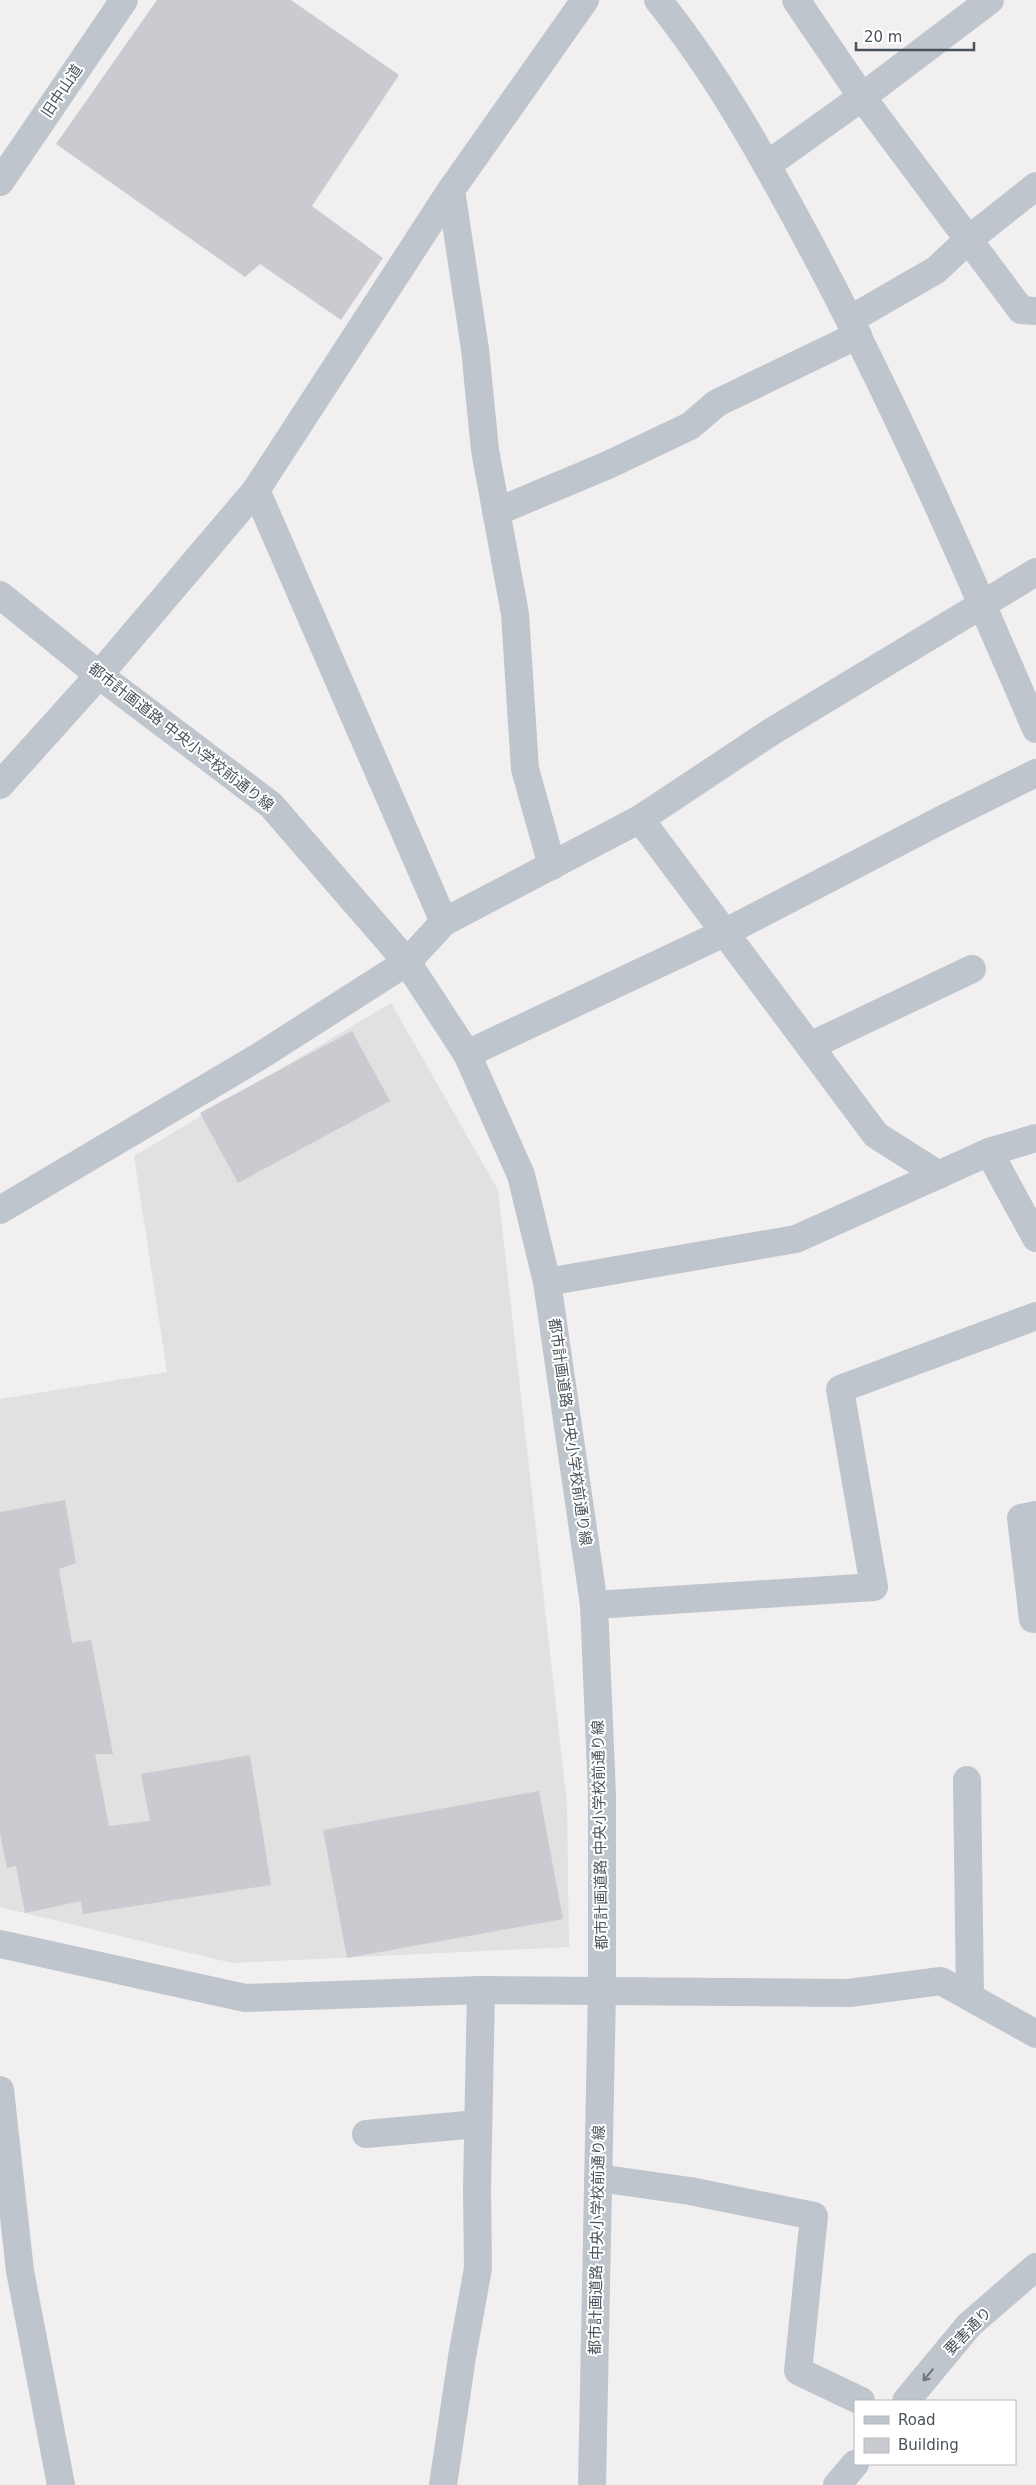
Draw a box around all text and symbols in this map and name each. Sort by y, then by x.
scale bar [856,20,974,52]
text: 20 m [864,28,902,46]
street label: 旧中山道 [38,61,86,121]
street label: 都市計画道路 中央小学校前通り線 [85,659,277,815]
street label: 都市計画道路 中央小学校前通り線 [545,1317,595,1547]
street label: 都市計画道路 中央小学校前通り線 [589,1720,611,1950]
street label: 都市計画道路 中央小学校前通り線 [586,2125,608,2355]
street label: 要害通り [941,2303,995,2359]
one-way arrow [922,2369,933,2382]
legend [854,2400,1016,2465]
text: Road [898,2411,936,2429]
text: Building [898,2436,959,2454]

